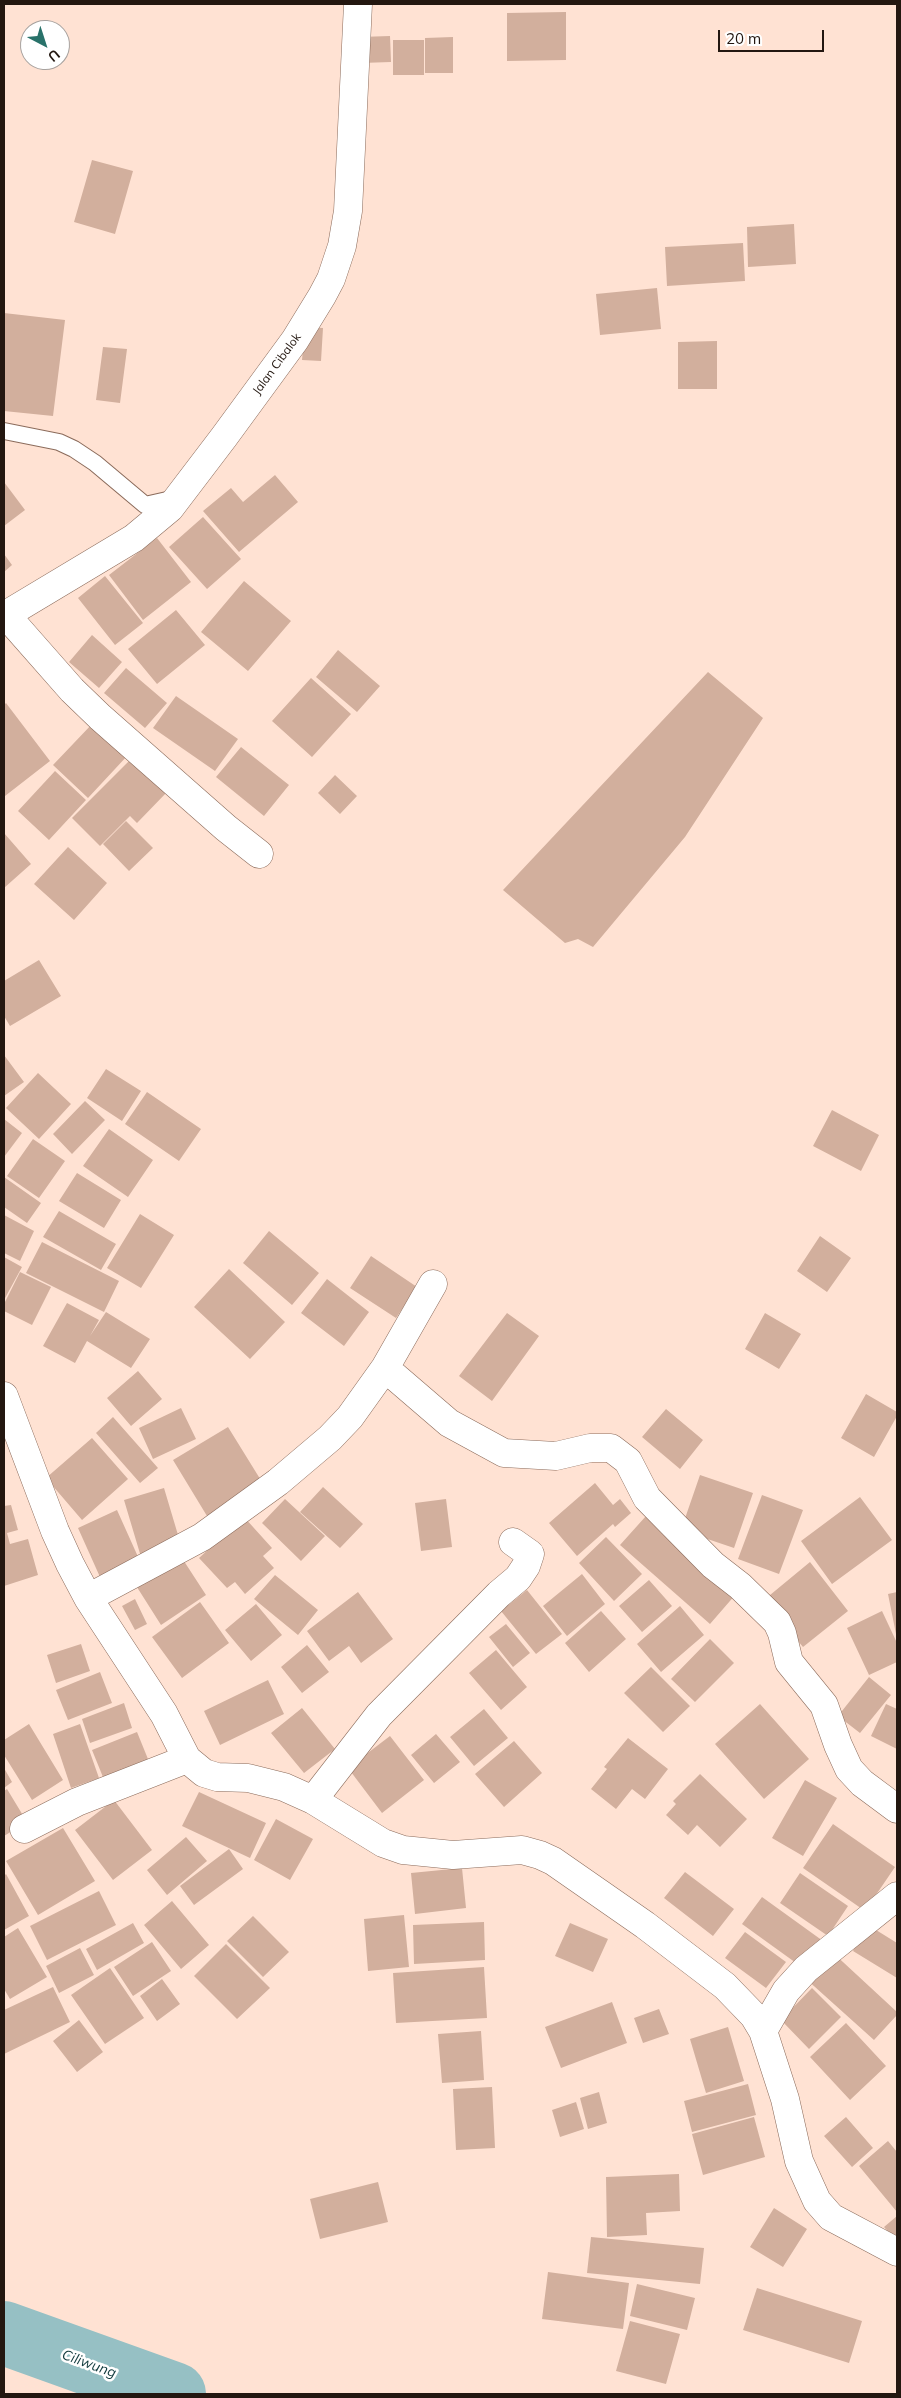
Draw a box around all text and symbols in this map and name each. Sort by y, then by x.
north arrow [20,20,70,70]
scale bar [721,20,827,52]
text: 20 m [726,29,761,48]
text: U [44,45,64,66]
street label: Jalan Cibalok [250,330,304,398]
water label: Ciliwung [60,2346,118,2382]

